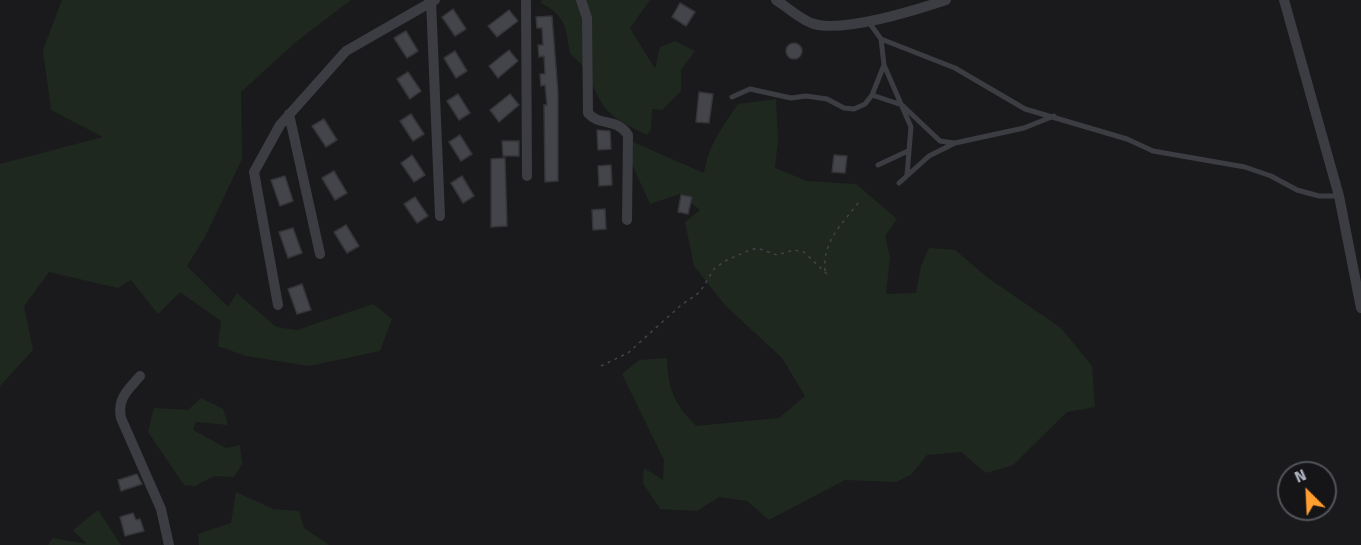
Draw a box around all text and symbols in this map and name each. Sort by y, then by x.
north arrow [1277,461,1337,521]
text: N [1292,465,1309,487]

